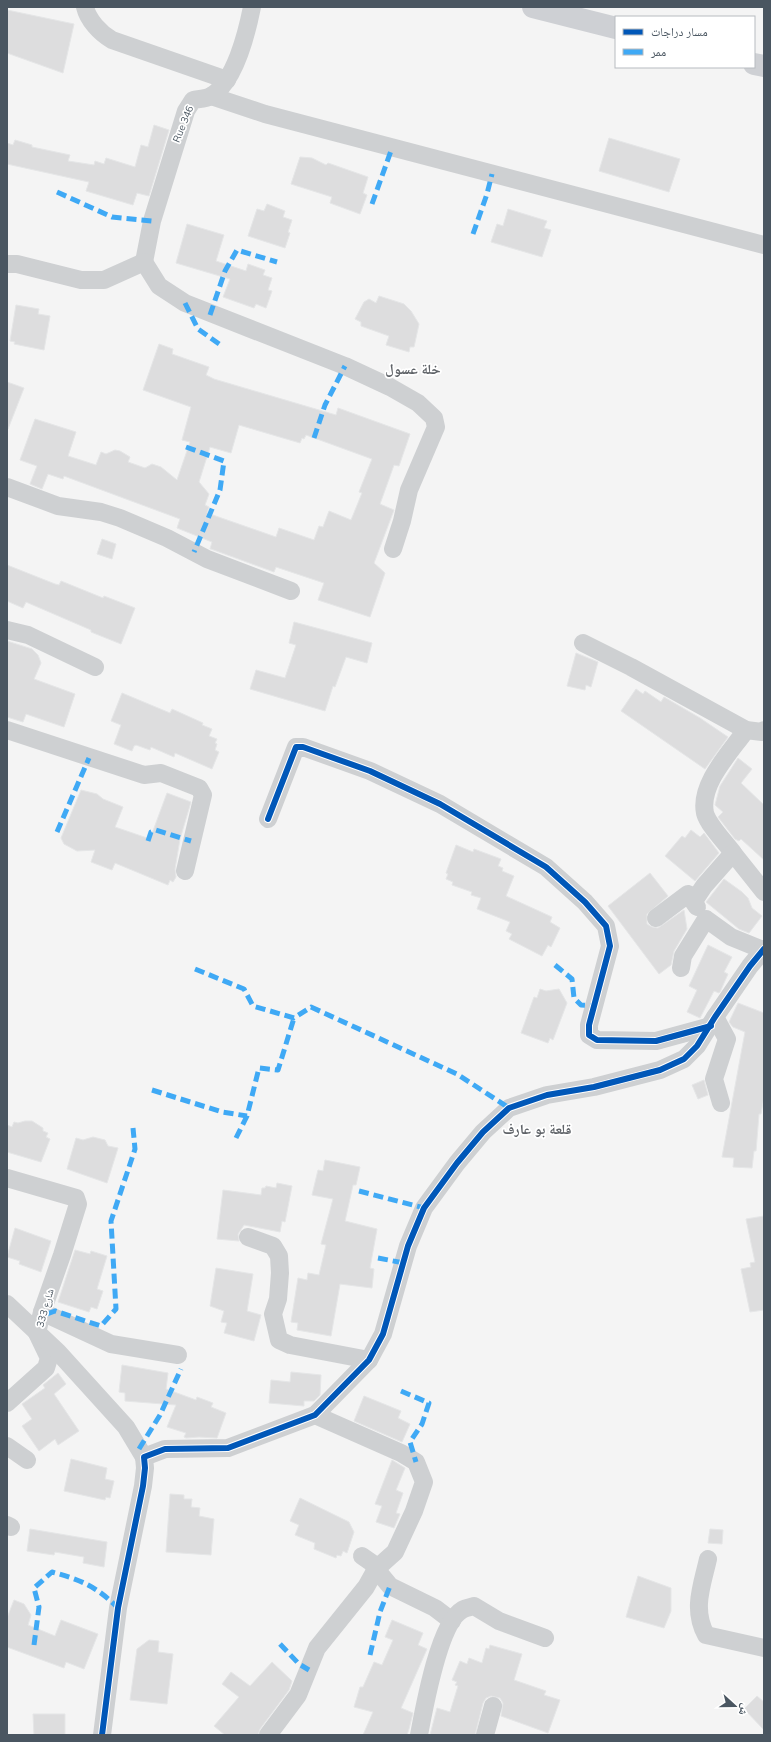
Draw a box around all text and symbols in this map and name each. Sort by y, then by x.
legend [615,16,755,68]
text: مسار دراجات [651,24,708,39]
text: ممر [650,44,666,59]
street label: Rue 346 [170,104,196,144]
district label: خلة عسول [385,360,441,378]
district label: قلعة بو عارف [503,1120,572,1138]
street label: شارع 333 [33,1287,57,1329]
north arrow [715,1686,755,1726]
text: ش [735,1701,753,1718]

